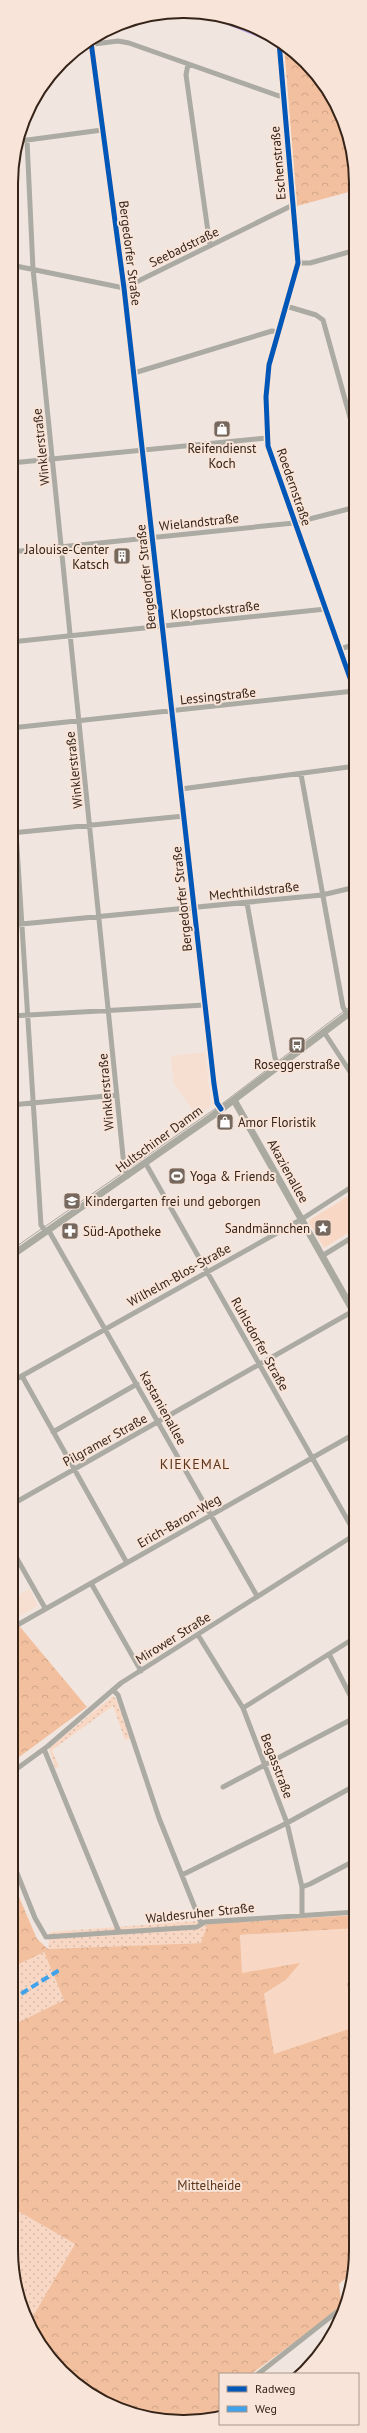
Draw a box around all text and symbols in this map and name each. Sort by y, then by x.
street label: Eschenstraße [266,125,290,201]
street label: Bergedorfer Straße [115,200,145,306]
street label: Seebadstraße [146,223,222,271]
street label: Winklerstraße [28,408,54,486]
shop icon: Reifendienst Koch [212,419,232,439]
place label: Reifendienst Koch [188,440,257,472]
street label: Roedernstraße [273,446,315,528]
street label: Wielandstraße [158,509,240,535]
street label: Bergedorfer Straße [132,524,160,630]
place label: Jalouise-Center Katsch [24,541,110,573]
building icon: Jalouise-Center Katsch [112,546,132,566]
street label: Klopstockstraße [170,597,260,623]
street label: Lessingstraße [179,684,257,708]
street label: Winklerstraße [61,731,87,809]
street label: Bergedorfer Straße [168,846,196,952]
street label: Mechthildstraße [208,878,300,904]
bus stop icon: Roseggerstraße [287,1035,307,1055]
street label: Winklerstraße [94,1053,118,1131]
place label: Roseggerstraße [254,1056,340,1073]
street label: Hultschiner Damm [112,1102,206,1176]
shop icon: Amor Floristik [215,1112,235,1132]
place label: Amor Floristik [238,1114,317,1131]
street label: Akazienallee [263,1136,313,1206]
sports icon: Yoga & Friends [167,1166,187,1186]
place label: Yoga & Friends [190,1168,275,1185]
school or university icon: Kindergarten frei und geborgen [62,1191,82,1211]
place label: Kindergarten frei und geborgen [85,1193,261,1210]
place icon: Sandmännchen [313,1218,333,1238]
place label: Sandmännchen [225,1220,310,1237]
pharmacy icon: Süd-Apotheke [60,1221,80,1241]
place label: Süd-Apotheke [83,1223,161,1240]
street label: Wilhelm-Blos-Straße [124,1239,234,1311]
street label: Ruhlsdorfer Straße [227,1294,293,1394]
street label: Kastanienallee [136,1368,190,1448]
street label: Pilgramer Straße [60,1410,150,1470]
district label: KIEKEMAL [160,1455,230,1473]
street label: Erich-Baron-Weg [134,1490,224,1552]
street label: Mirower Straße [132,1608,214,1668]
street label: Begasstraße [257,1731,297,1801]
street label: Waldesruher Straße [145,1899,255,1927]
park label: Mittelheide [177,2177,241,2194]
legend [219,2373,359,2425]
text: Radweg [255,2381,296,2396]
text: Weg [255,2401,277,2416]

